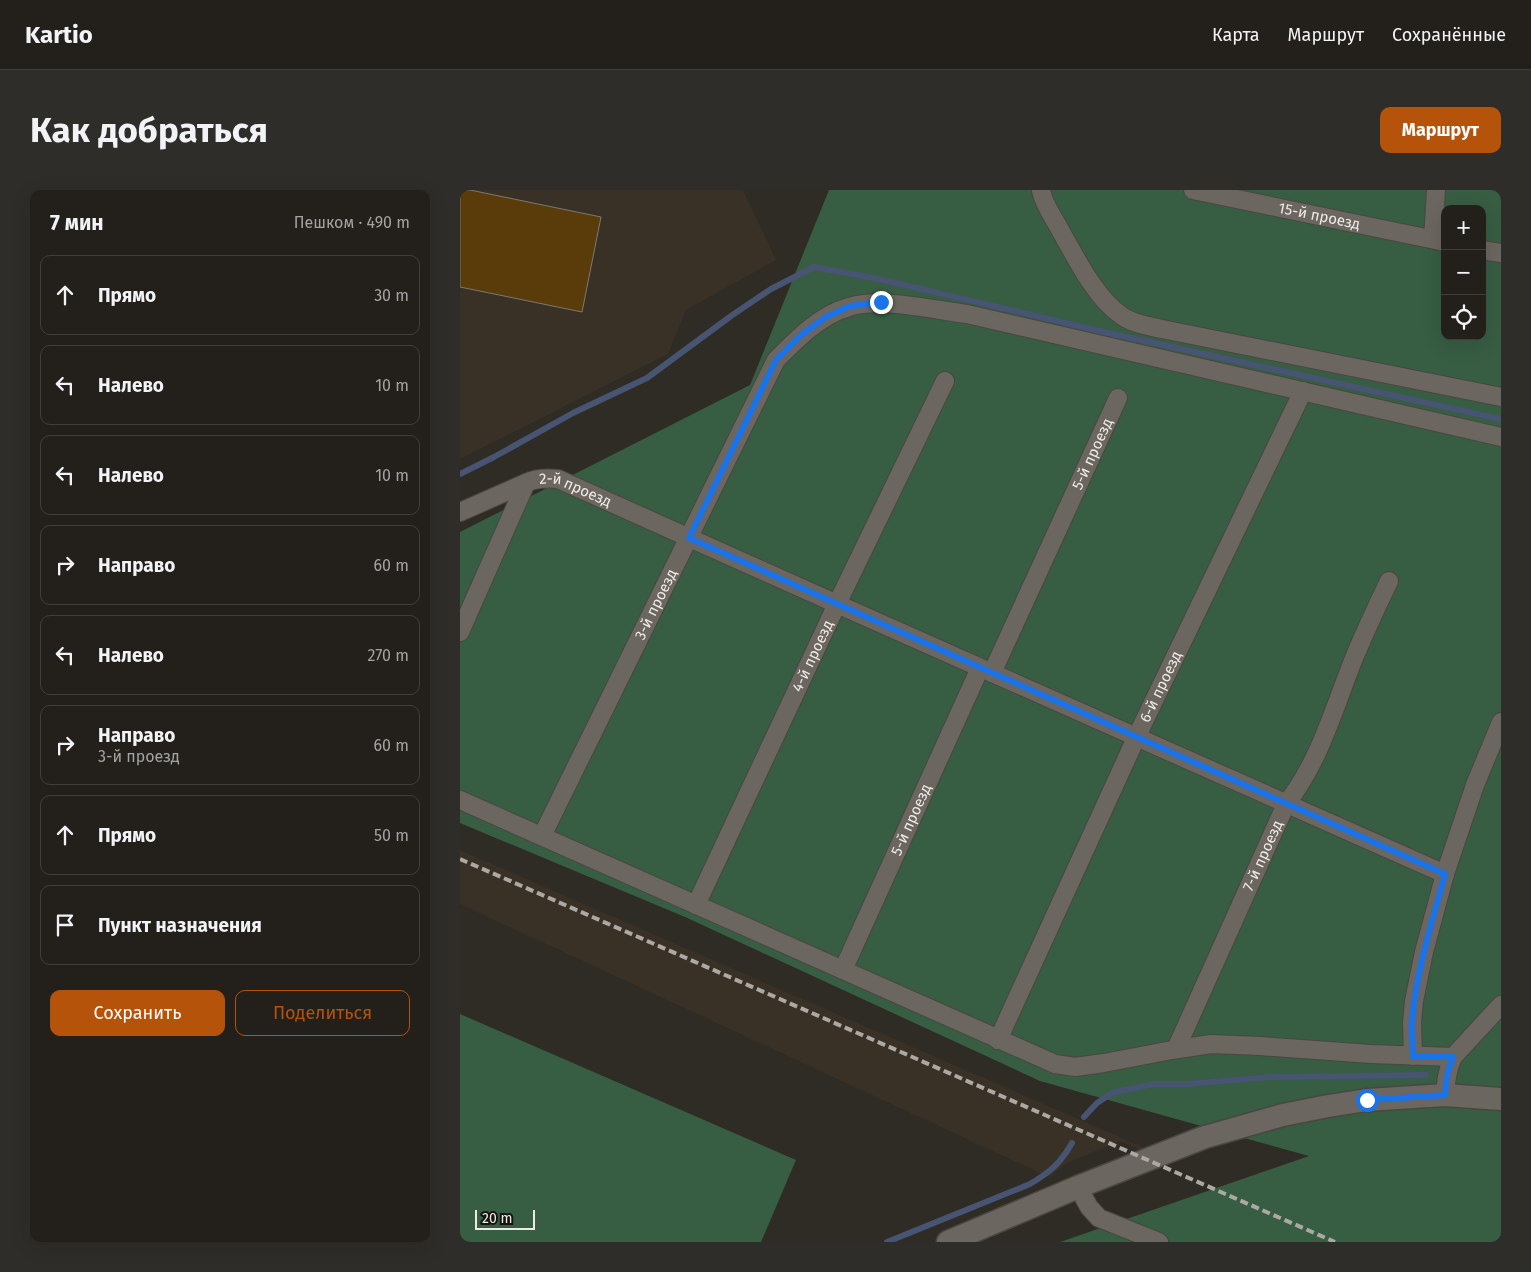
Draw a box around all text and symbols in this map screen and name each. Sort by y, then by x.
text: Kartio [25,21,93,49]
text: Карта [1212,24,1260,46]
text: Маршрут [1288,24,1364,46]
text: Сохранённые [1392,24,1506,46]
button: Маршрут [1380,107,1501,153]
text: Как добраться [30,109,268,151]
street label: 15-й проезд [1277,199,1362,233]
map controls [1441,205,1486,340]
button: + [1441,205,1486,250]
text: 7 мин [50,210,104,236]
text: Пешком · 490 m [294,213,410,232]
button: − [1441,250,1486,295]
icon: ahead [51,281,79,309]
text: Прямо [98,284,156,307]
text: 30 m [374,286,409,305]
route end [870,291,893,314]
button: locate [1441,295,1486,340]
icon: left [51,371,79,399]
text: Налево [98,374,164,397]
text: 10 m [375,376,409,395]
street label: 5-й проезд [1068,415,1117,492]
icon: left [51,461,79,489]
text: Налево [98,464,164,487]
text: 10 m [375,466,409,485]
street label: 2-й проезд [538,469,614,511]
icon: right [51,551,79,579]
text: Направо [98,554,175,577]
text: 60 m [374,556,409,575]
street label: 3-й проезд [631,566,681,643]
street label: 4-й проезд [788,617,837,695]
icon: left [51,641,79,669]
text: Налево [98,644,164,667]
text: 270 m [367,646,409,665]
street label: 6-й проезд [1136,648,1186,725]
text: Направо [98,724,175,747]
icon: right [51,731,79,759]
text: 60 m [374,736,409,755]
text: 3-й проезд [98,747,180,766]
street label: 5-й проезд [887,781,935,858]
street label: 7-й проезд [1239,817,1287,894]
icon: ahead [51,821,79,849]
text: Прямо [98,824,156,847]
text: 50 m [374,826,409,845]
icon: arrive [51,911,79,939]
text: Пункт назначения [98,914,262,937]
button: Сохранить [50,990,225,1036]
button: Поделиться [235,990,410,1036]
route start [1356,1089,1379,1112]
scale bar [475,1207,535,1230]
text: 20 m [482,1210,512,1227]

